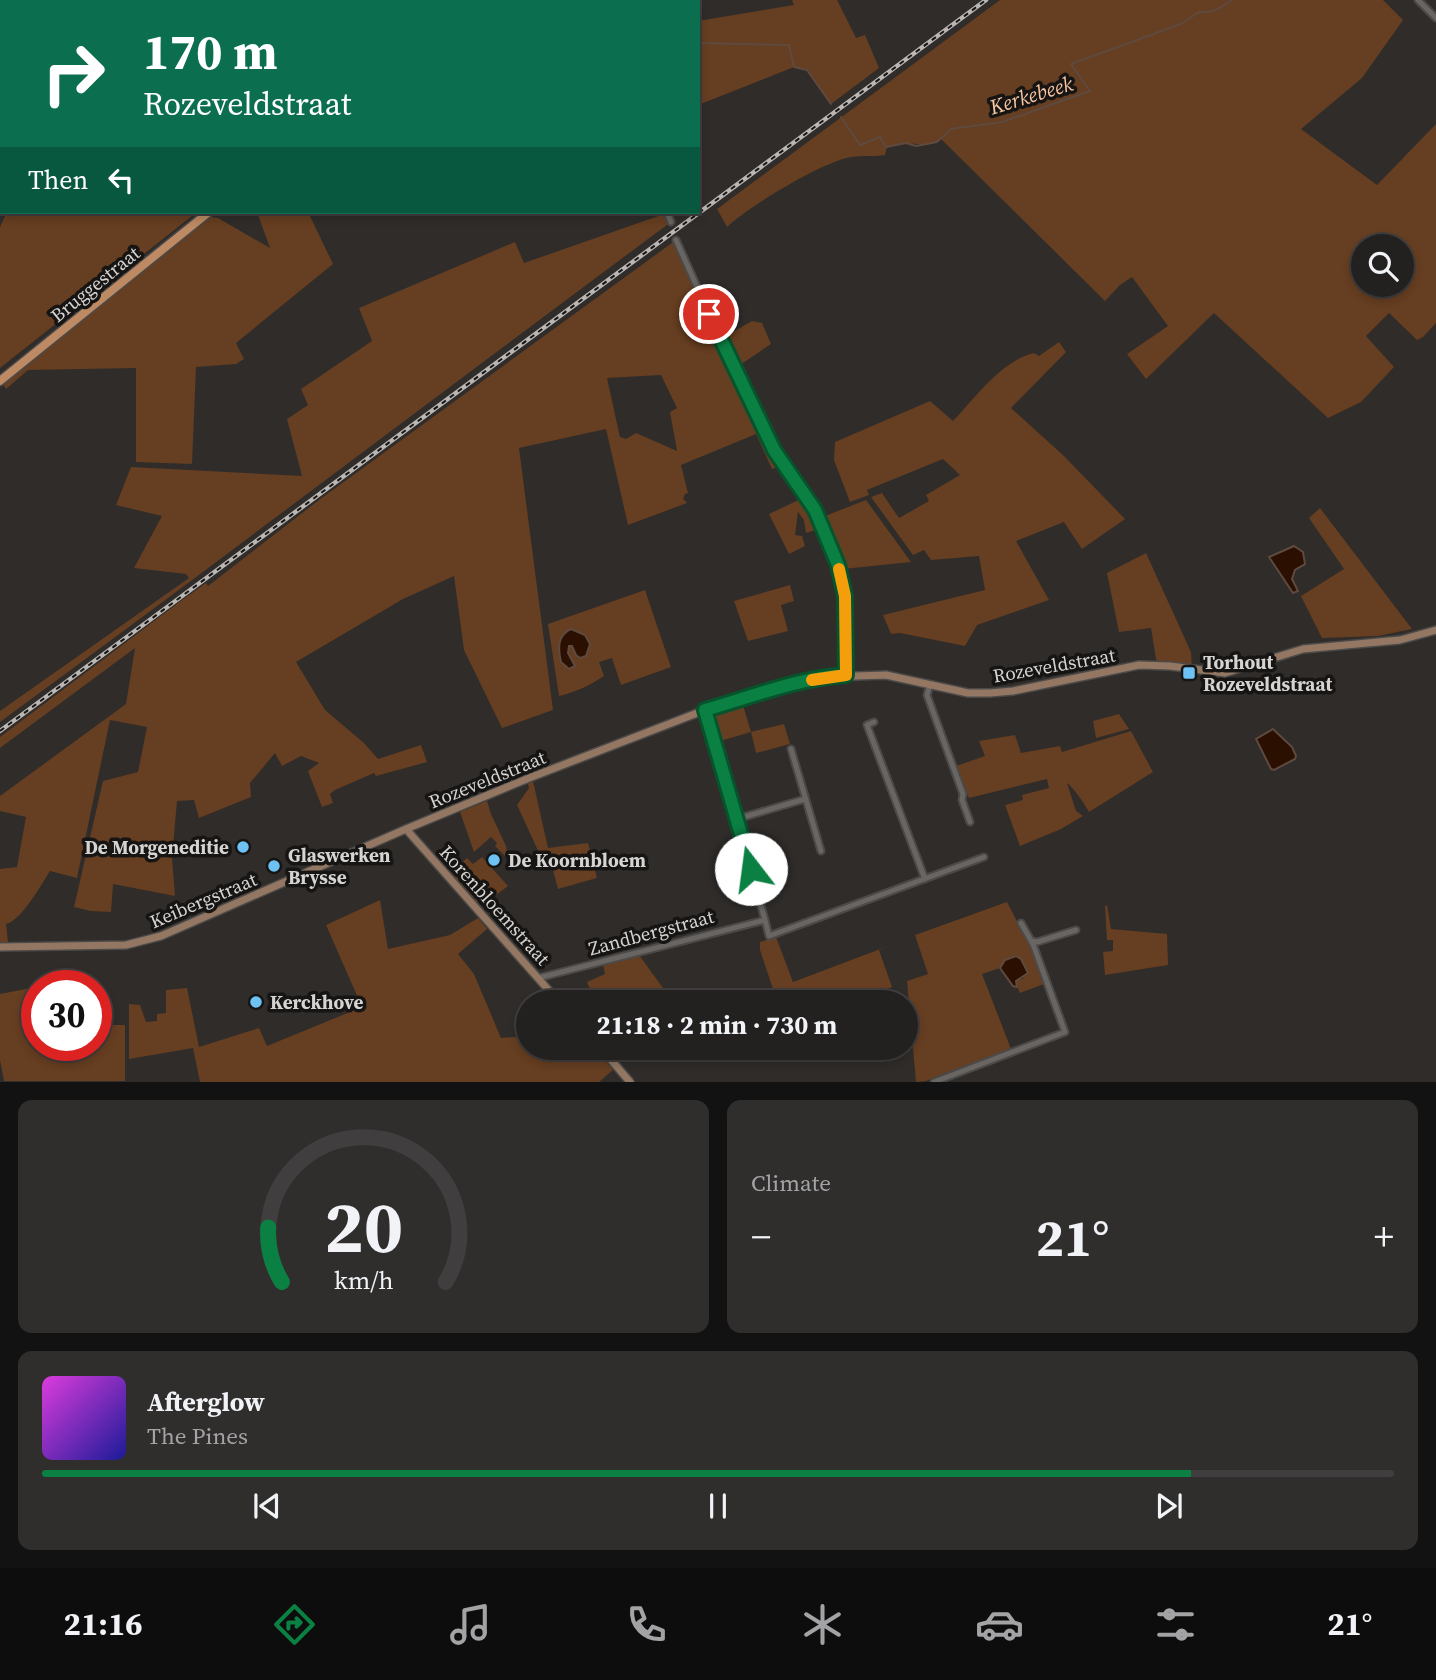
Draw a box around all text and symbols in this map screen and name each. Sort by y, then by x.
text: 170 m [143,18,278,85]
icon: right [28,28,119,119]
water label: Kerkebeek [985,69,1076,122]
text: Rozeveldstraat [143,82,351,126]
icon: left [102,161,140,199]
text: Then [28,162,88,198]
map controls [1351,234,1414,297]
button: search [1351,234,1414,297]
street label: Bruggestraat [45,240,146,328]
pin [679,284,739,344]
icon: arrive [690,295,728,333]
street label: Rozeveldstraat [991,641,1118,689]
place label: Torhout Rozeveldstraat [1203,649,1333,697]
marker: Torhout Rozeveldstraat [1181,665,1197,681]
street label: Rozeveldstraat [425,743,550,814]
position arrow [714,832,788,906]
place label: De Morgeneditie [84,834,229,860]
marker: De Morgeneditie [235,839,251,855]
street label: Korenbloemstraat [434,839,556,971]
place label: Glaswerken Brysse [288,842,391,890]
place label: De Koornbloem [508,847,646,873]
marker: De Koornbloem [486,852,502,868]
marker: Glaswerken Brysse [266,858,282,874]
street label: Keibergstraat [146,865,261,934]
street label: Zandbergstraat [586,903,717,961]
speed limit sign: 30 [21,970,112,1061]
place label: Kerckhove [270,989,364,1015]
marker: Kerckhove [248,994,264,1010]
text: 21:18 · 2 min · 730 m [597,1007,837,1043]
text: Climate [751,1167,831,1199]
text: 20 [324,1178,403,1277]
text: 21° [1036,1202,1109,1273]
text: − [751,1211,771,1263]
text: + [1374,1211,1394,1263]
text: km/h [334,1263,393,1297]
text: Afterglow [147,1384,265,1420]
text: The Pines [147,1420,248,1452]
icon: previous [248,1487,286,1525]
icon: pause [699,1487,737,1525]
icon: next [1150,1487,1188,1525]
icon: directions [270,1600,319,1649]
icon: music [446,1600,495,1649]
icon: phone [622,1600,671,1649]
icon: climate [798,1600,847,1649]
icon: car [975,1600,1024,1649]
icon: filters [1151,1600,1200,1649]
text: 21:16 [64,1602,143,1646]
text: 21° [1327,1602,1372,1646]

